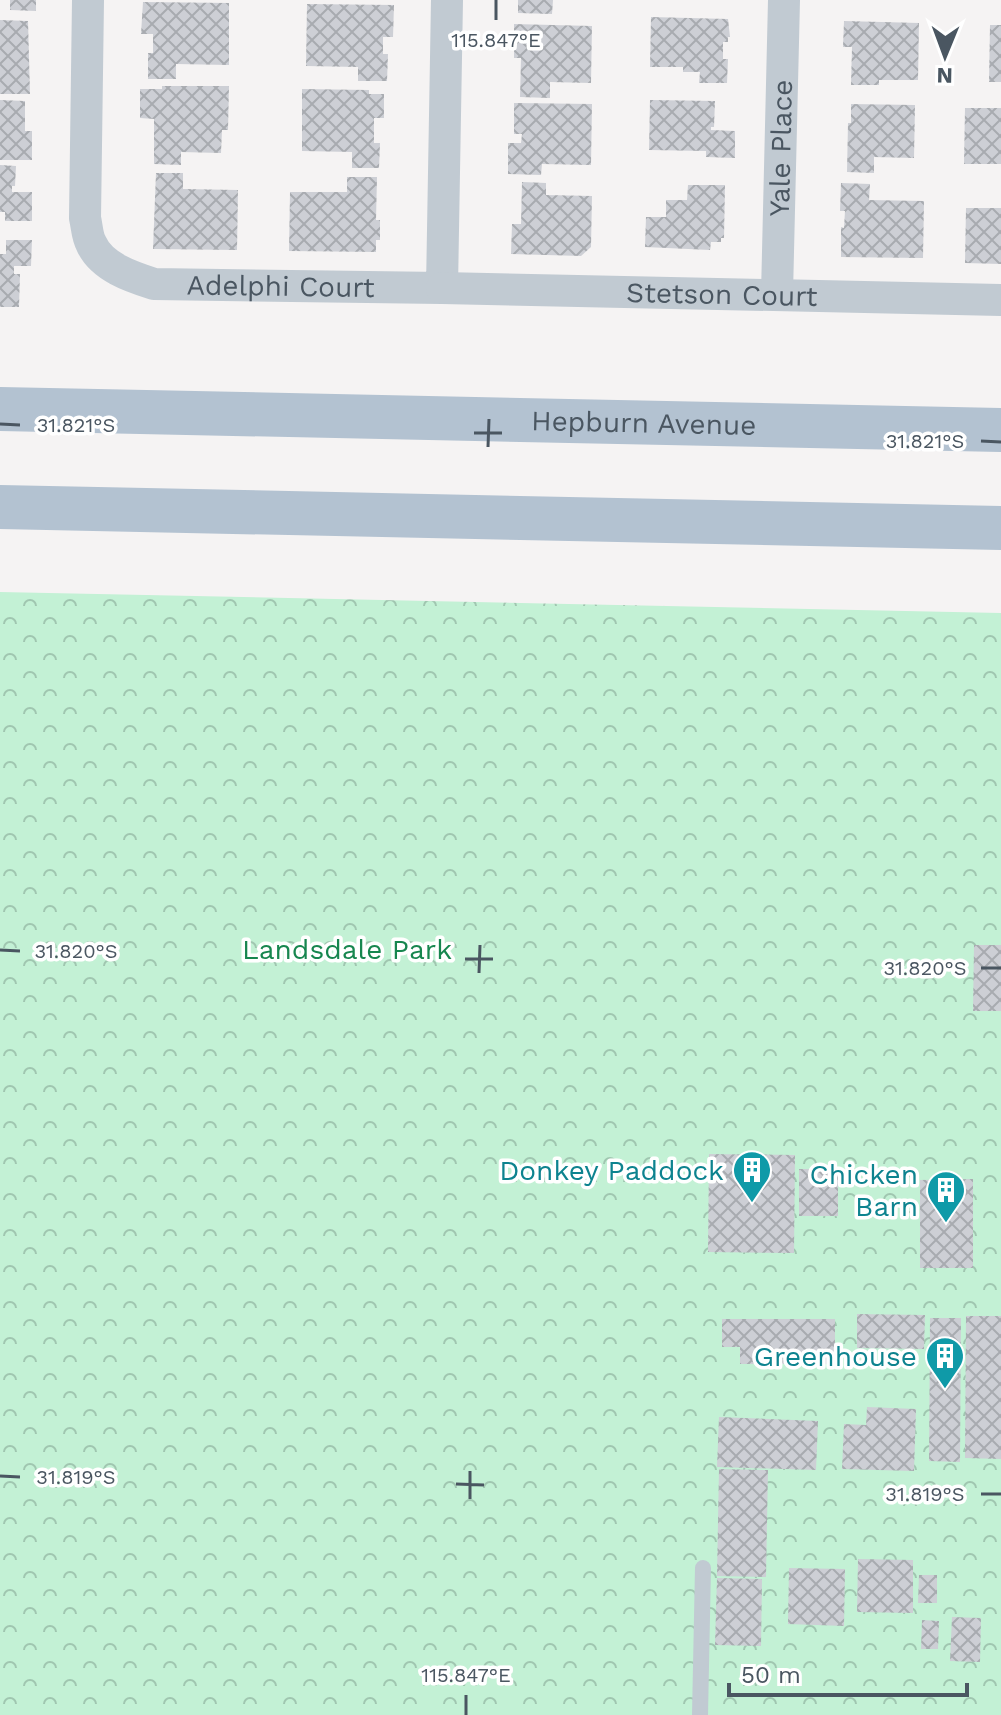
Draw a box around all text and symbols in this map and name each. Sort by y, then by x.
north arrow [905,16,985,96]
text: 115.847°E [451,28,541,52]
text: N [936,63,953,88]
street label: Yale Place [762,79,799,217]
street label: Adelphi Court [186,268,375,304]
street label: Stetson Court [626,275,818,313]
street label: Hepburn Avenue [531,404,757,441]
text: 31.821°S [37,413,115,437]
text: 31.821°S [886,429,964,453]
park label: Landsdale Park [242,933,452,966]
text: 31.820°S [34,939,118,963]
text: 31.820°S [883,956,967,980]
building icon: Donkey Paddock [731,1149,773,1204]
place label: Donkey Paddock [499,1154,724,1187]
place label: Chicken Barn [809,1158,918,1223]
building icon: Chicken Barn [925,1169,967,1224]
building icon: Greenhouse [924,1335,966,1390]
place label: Greenhouse [754,1340,917,1373]
text: 31.819°S [36,1465,116,1489]
text: 31.819°S [885,1482,965,1506]
scale bar [729,1647,967,1697]
text: 50 m [741,1661,801,1689]
text: 115.847°E [421,1663,511,1687]

